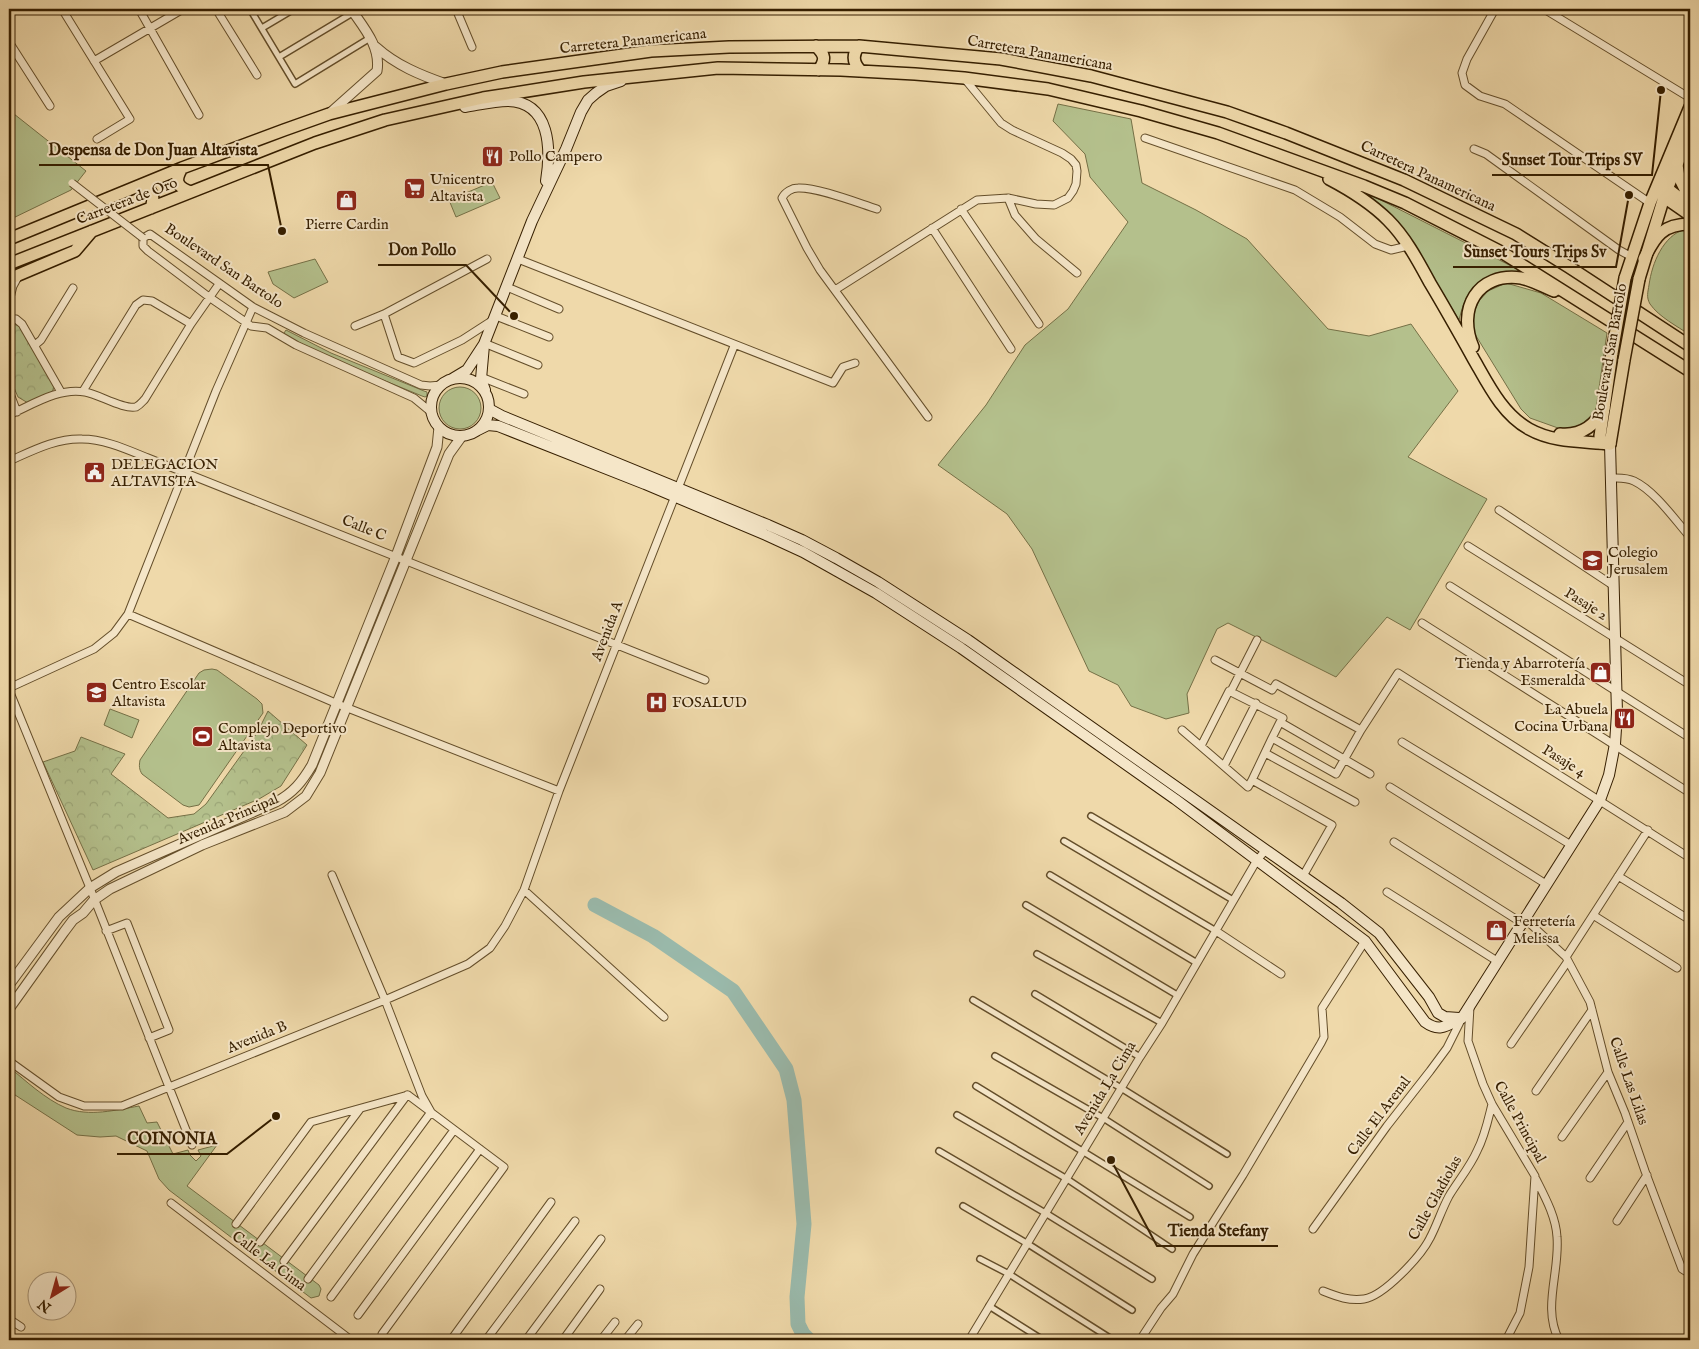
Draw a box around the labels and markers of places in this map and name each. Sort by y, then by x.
callout: Despensa de Don Juan Altavista [39,134,268,165]
restaurant icon: Pollo Campero [481,144,505,168]
callout: Sunset Tour Trips SV [1492,144,1652,175]
place label: Pollo Campero [509,147,602,166]
place label: Unicentro Altavista [429,170,494,206]
supermarket icon: Unicentro Altavista [402,176,426,200]
shop icon: Pierre Cardin [335,189,359,213]
place label: Pierre Cardin [305,215,389,234]
callout: Don Pollo [378,234,466,265]
callout: Sunset Tours Trips Sv [1453,236,1616,267]
place label: DELEGACION ALTAVISTA [110,455,218,491]
public building icon: DELEGACION ALTAVISTA [83,461,107,485]
place label: Colegio Jerusalem [1606,543,1669,579]
school or university icon: Colegio Jerusalem [1580,549,1604,573]
place label: Tienda y Abarrotería Esmeralda [1455,654,1586,690]
shop icon: Tienda y Abarrotería Esmeralda [1589,660,1613,684]
place label: Centro Escolar Altavista [111,675,206,711]
school or university icon: Centro Escolar Altavista [84,681,108,705]
hospital icon: FOSALUD [644,690,668,714]
place label: FOSALUD [672,693,747,712]
place label: La Abuela Cocina Urbana [1514,700,1609,736]
restaurant icon: La Abuela Cocina Urbana [1612,706,1636,730]
place label: Complejo Deportivo Altavista [217,719,347,755]
sports icon: Complejo Deportivo Altavista [190,725,214,749]
place label: Ferretería Melissa [1513,912,1576,948]
shop icon: Ferretería Melissa [1485,918,1509,942]
callout: COINONIA [117,1123,227,1154]
callout: Tienda Stefany [1157,1215,1278,1246]

